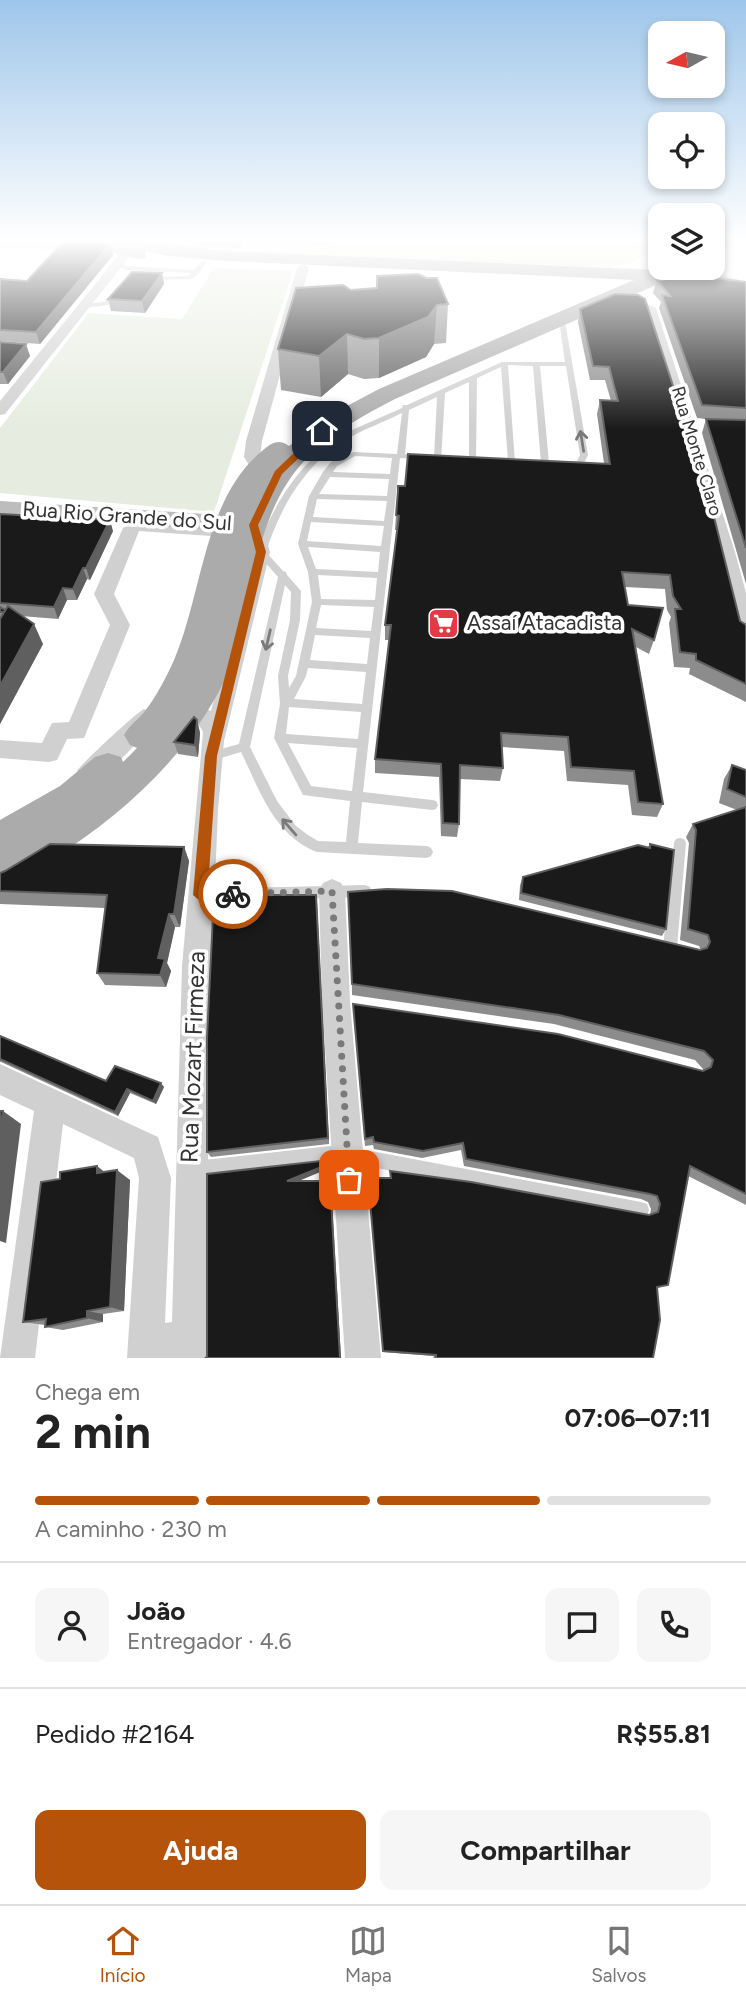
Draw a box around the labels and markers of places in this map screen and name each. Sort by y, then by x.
pin [292,401,352,461]
supermarket icon: Assaí Atacadista [427,606,461,640]
place label: Assaí Atacadista [467,610,622,635]
pin [319,1150,379,1210]

